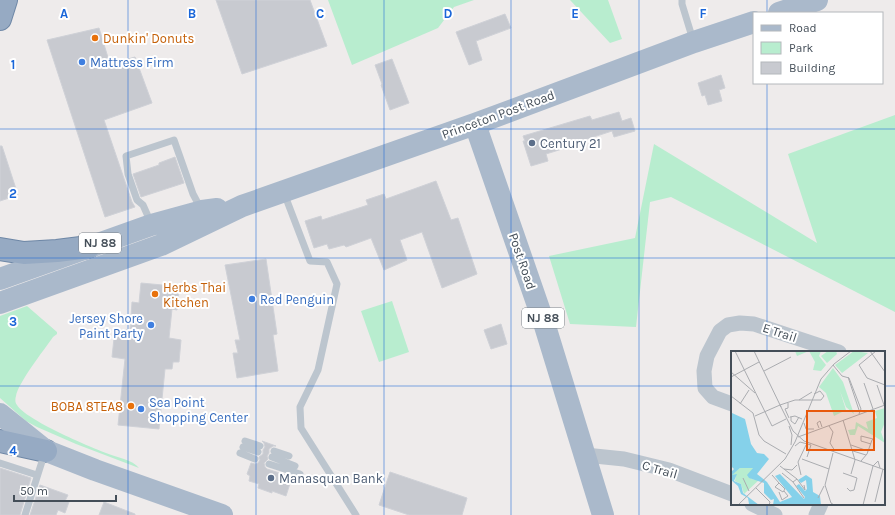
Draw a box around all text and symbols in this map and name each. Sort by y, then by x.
text: A [60,6,68,21]
text: B [188,6,196,21]
text: C [316,6,324,21]
text: D [444,6,453,21]
text: E [571,6,579,21]
text: F [699,6,707,21]
legend [753,12,883,84]
text: Road [789,21,817,35]
place label: Dunkin' Donuts [103,31,194,46]
marker: Dunkin' Donuts [90,33,100,43]
text: Park [789,41,814,55]
place label: Mattress Firm [90,55,174,70]
text: 1 [11,57,15,72]
marker: Mattress Firm [77,57,87,67]
text: Building [789,61,836,75]
street label: Princeton Post Road [440,87,557,142]
place label: Century 21 [540,136,601,151]
marker: Century 21 [527,138,537,148]
text: 2 [9,186,17,201]
street label: Post Road [506,231,539,292]
road number: NJ 88 [79,233,121,253]
place label: Herbs Thai Kitchen [163,280,226,310]
marker: Herbs Thai Kitchen [150,289,160,299]
place label: Red Penguin [260,292,334,307]
marker: Red Penguin [247,294,257,304]
road number: NJ 88 [522,308,564,328]
place label: Jersey Shore Paint Party [70,311,143,341]
text: 3 [9,314,17,329]
marker: Jersey Shore Paint Party [146,320,156,330]
street label: E Trail [761,320,799,345]
inset map [731,351,885,505]
place label: Sea Point Shopping Center [149,395,248,425]
place label: BOBA 8TEA8 [51,399,123,414]
marker: BOBA 8TEA8 [126,401,136,411]
marker: Sea Point Shopping Center [136,404,146,414]
text: 4 [9,443,17,458]
street label: C Trail [640,457,679,482]
place label: Manasquan Bank [279,471,383,487]
marker: Manasquan Bank [266,473,276,483]
scale bar [14,477,116,503]
text: 50 m [20,484,48,498]

